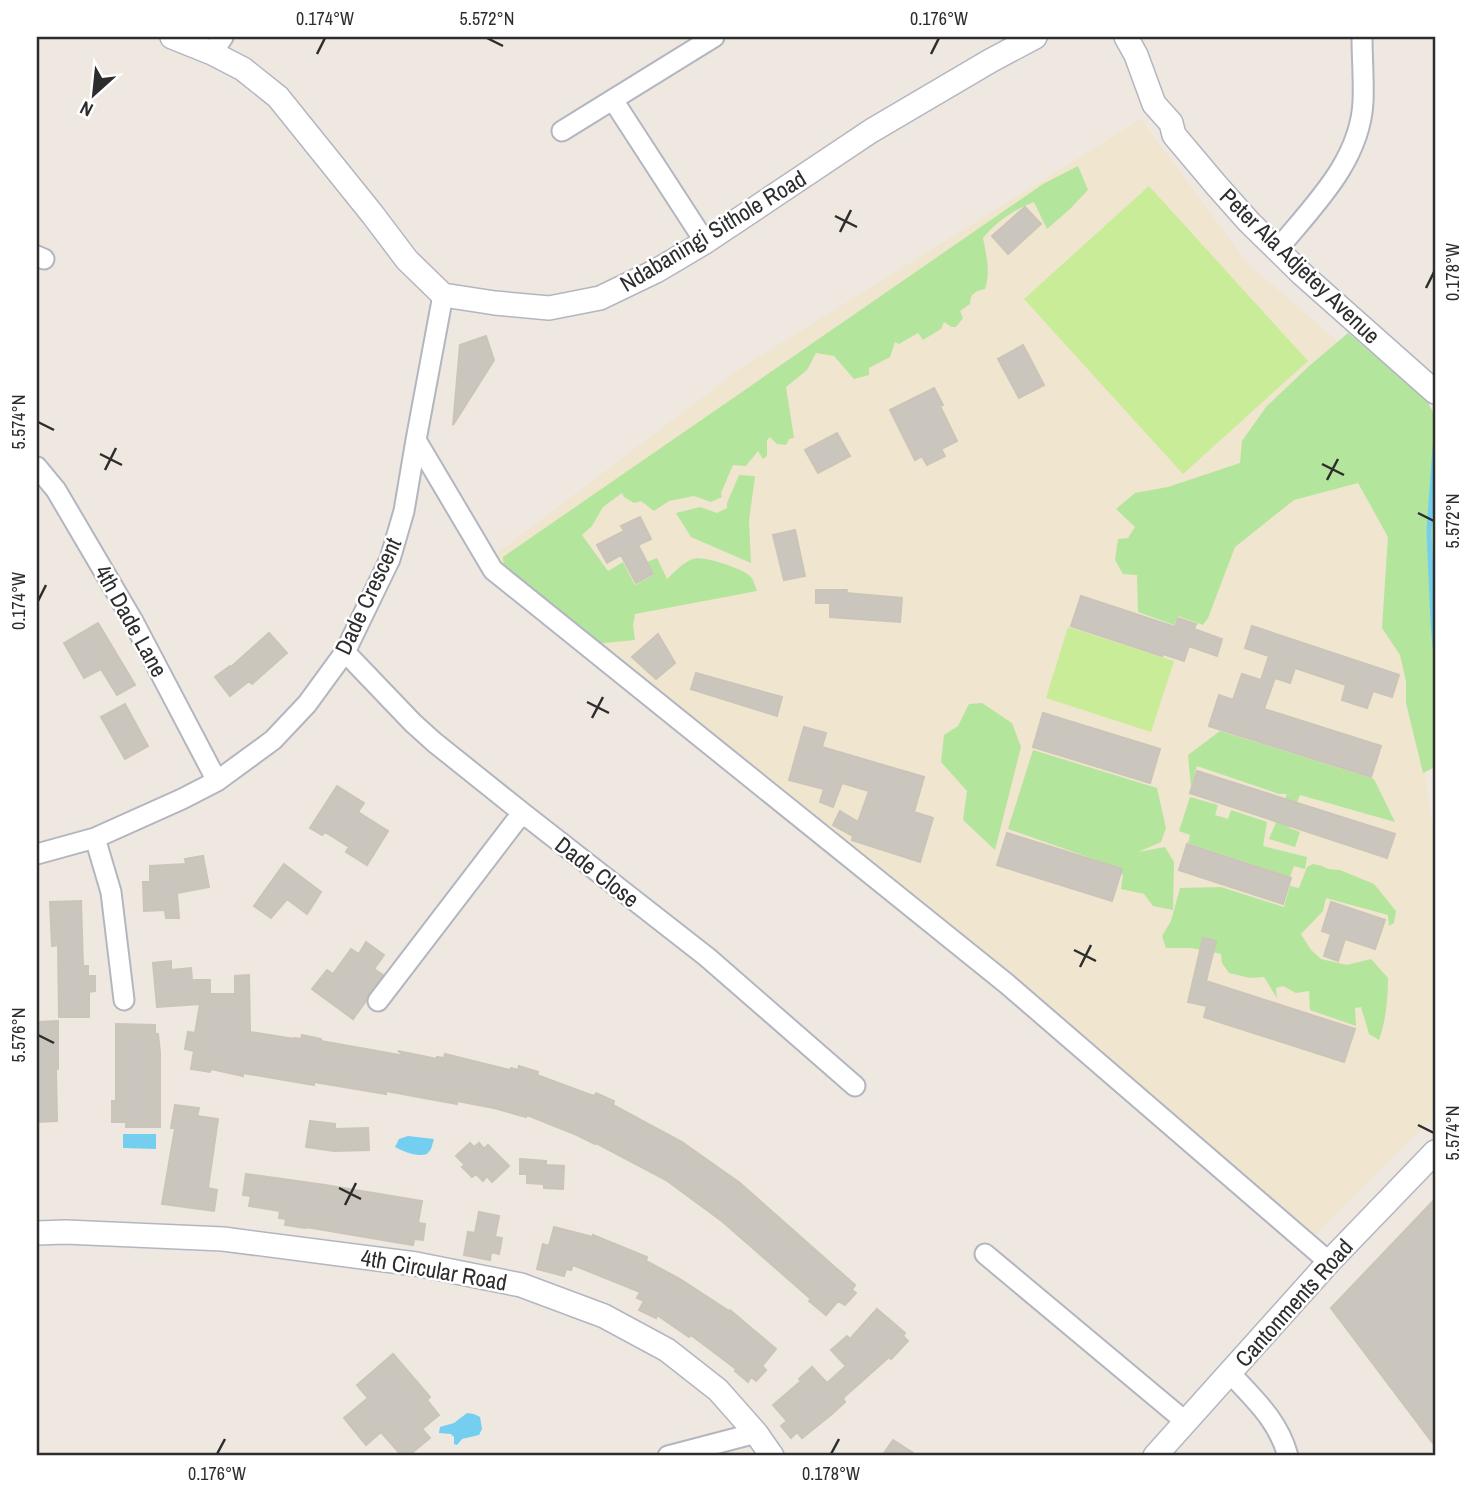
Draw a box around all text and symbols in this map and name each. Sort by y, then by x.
text: 0.174°W [296,6,354,31]
text: 5.572°N [460,6,514,31]
text: 0.176°W [910,6,968,31]
north arrow [60,60,130,130]
text: N [75,95,97,123]
street label: Ndabaningi Sithole Road [614,163,812,298]
street label: Peter Ala Adjetey Avenue [1214,181,1387,350]
text: 0.178°W [1440,243,1465,301]
text: 5.574°N [6,395,31,449]
text: 5.572°N [1440,494,1465,548]
street label: Dade Crescent [327,532,408,659]
street label: 4th Dade Lane [88,559,175,682]
text: 0.174°W [6,572,31,630]
street label: Dade Close [549,829,646,914]
text: 5.576°N [6,1008,31,1062]
text: 5.574°N [1440,1106,1465,1160]
street label: Cantonments Road [1228,1232,1360,1373]
street label: 4th Circular Road [359,1241,510,1298]
text: 0.176°W [188,1461,246,1486]
text: 0.178°W [802,1461,860,1486]

